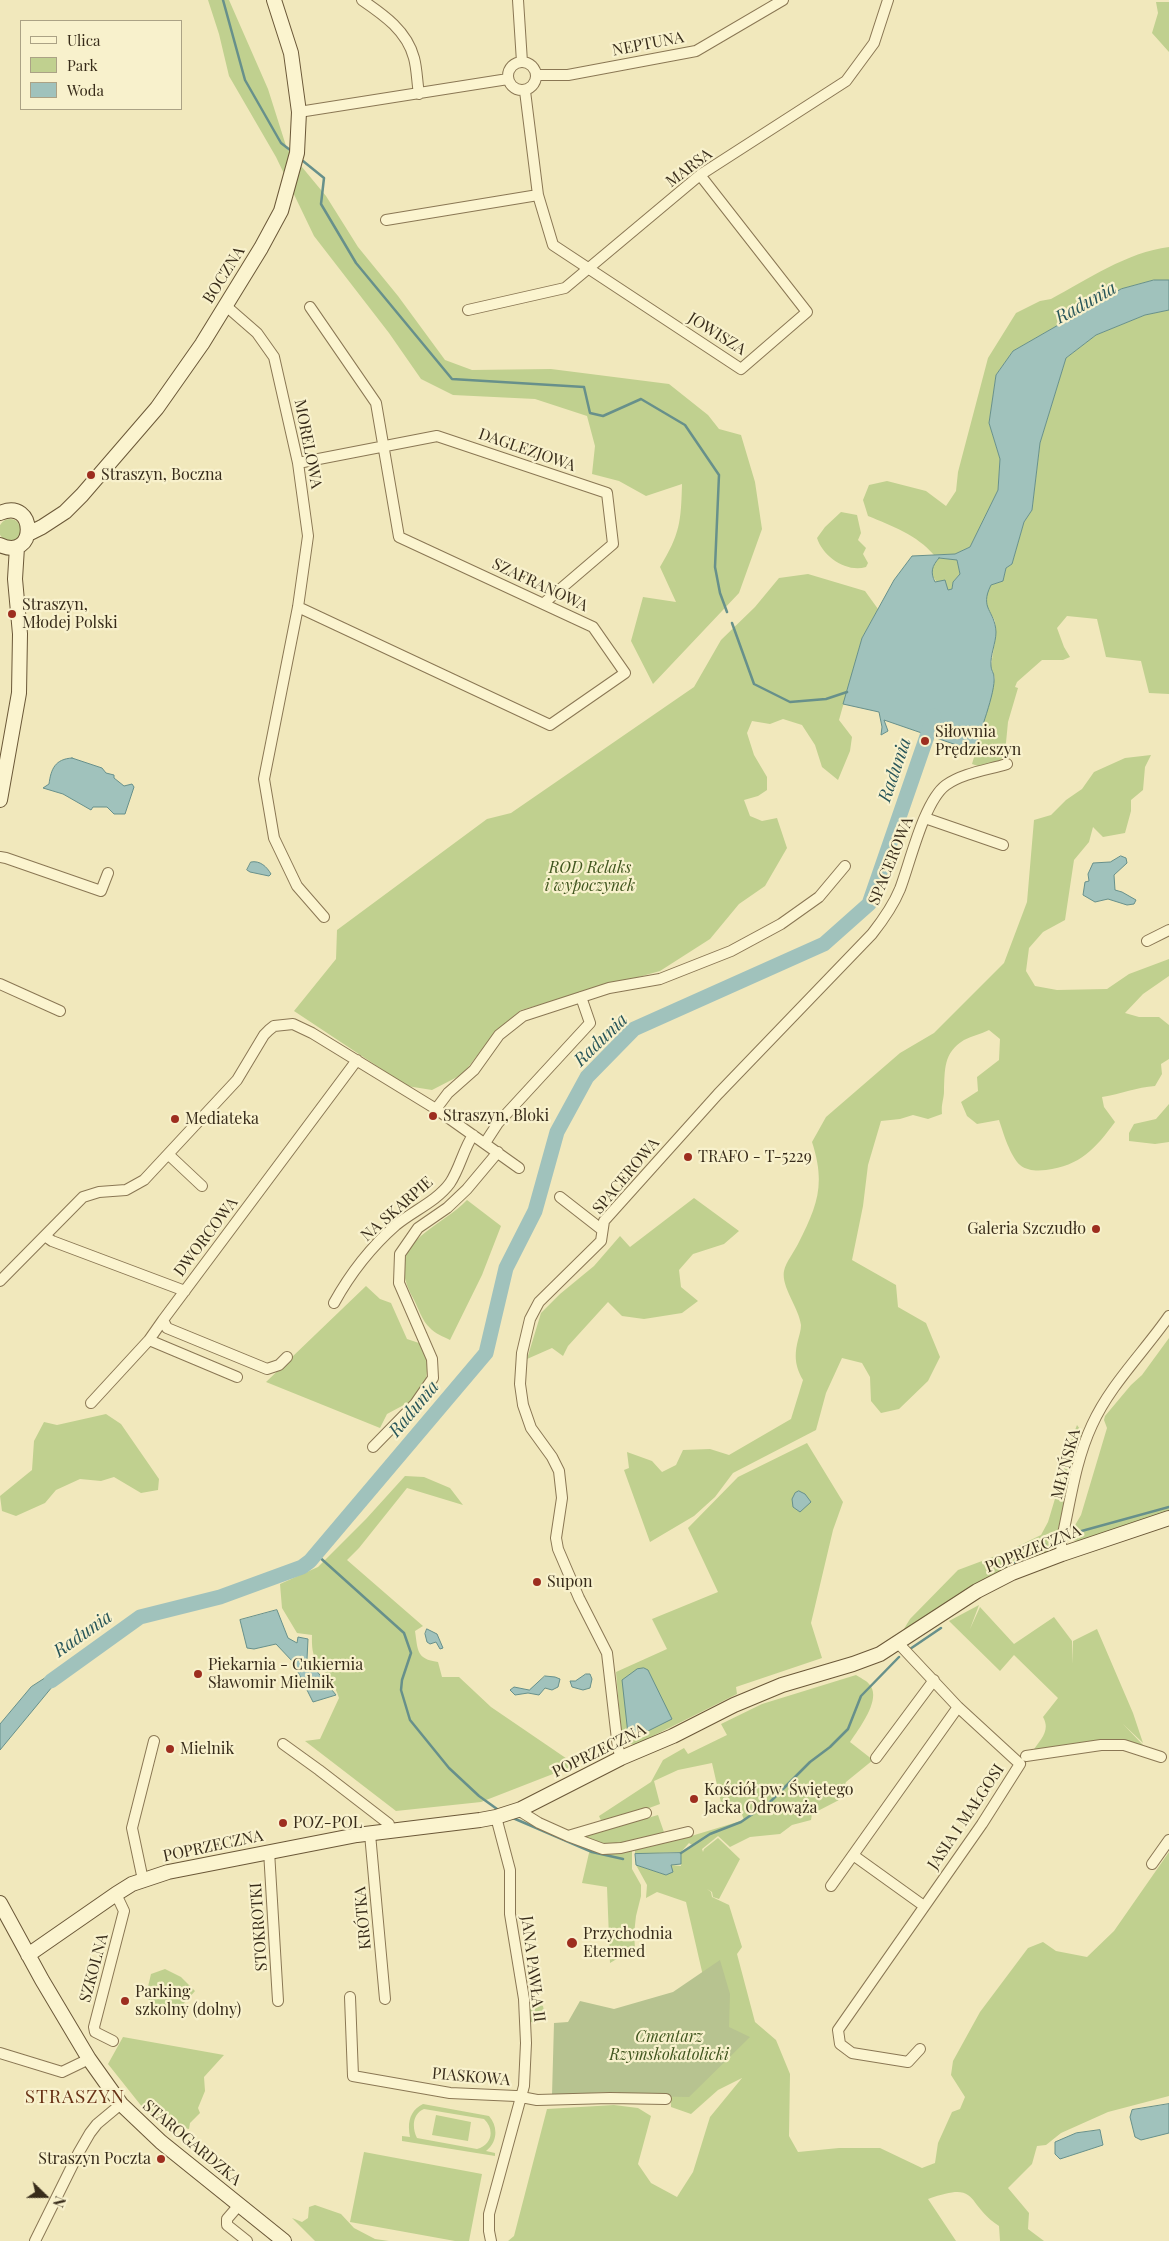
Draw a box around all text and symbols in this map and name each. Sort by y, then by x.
legend [20,20,182,110]
street label: NEPTUNA [611,28,685,60]
text: Ulica [67,30,100,50]
text: Park [67,55,98,75]
text: Woda [67,80,104,100]
street label: MARSA [662,144,716,192]
street label: BOCZNA [199,243,249,307]
water label: Radunia [1052,277,1120,329]
street label: JOWISZA [684,309,750,359]
street label: MORELOWA [290,398,326,490]
street label: DAGLEZJOWA [476,424,578,476]
place label: Straszyn, Boczna [101,465,223,485]
marker: Straszyn, Boczna [85,469,97,481]
street label: SZAFRANOWA [489,554,591,616]
place label: Straszyn, Młodej Polski [22,595,118,633]
marker: Straszyn, Młodej Polski [6,608,18,620]
place label: Siłownia Prędzieszyn [935,722,1021,760]
water label: Radunia [874,735,916,805]
marker: Siłownia Prędzieszyn [919,735,931,747]
street label: SPACEROWA [865,814,917,908]
park label: ROD Relaks i wypoczynek [545,858,635,896]
water label: Radunia [570,1009,632,1071]
place label: Straszyn, Bloki [443,1106,549,1126]
place label: Mediateka [185,1109,259,1129]
marker: Straszyn, Bloki [427,1110,439,1122]
marker: Mediateka [169,1113,181,1125]
street label: SPACEROWA [589,1134,663,1218]
place label: TRAFO - T-5229 [698,1147,812,1167]
marker: TRAFO - T-5229 [682,1151,694,1163]
street label: NA SKARPIE [357,1173,437,1245]
street label: DWORCOWA [170,1194,242,1280]
place label: Galeria Szczudło [967,1219,1086,1239]
marker: Galeria Szczudło [1090,1223,1102,1235]
water label: Radunia [384,1377,444,1441]
street label: MŁYŃSKA [1047,1427,1085,1501]
street label: POPRZECZNA [982,1521,1084,1577]
place label: Supon [547,1572,593,1592]
marker: Supon [531,1576,543,1588]
water label: Radunia [50,1606,116,1662]
place label: Piekarnia - Cukiernia Sławomir Mielnik [208,1655,363,1693]
marker: Piekarnia - Cukiernia Sławomir Mielnik [192,1668,204,1680]
street label: POPRZECZNA [549,1720,649,1782]
place label: Mielnik [180,1739,234,1759]
marker: Mielnik [164,1743,176,1755]
street label: JASIA I MAŁGOSI [924,1761,1008,1873]
place label: Kościół pw. Świętego Jacka Odrowąża [704,1780,853,1818]
marker: Kościół pw. Świętego Jacka Odrowąża [688,1793,700,1805]
place label: POZ-POL [293,1813,362,1833]
marker: POZ-POL [277,1817,289,1829]
street label: POPRZECZNA [161,1826,265,1866]
street label: STOKROTKI [246,1882,272,1972]
street label: KRÓTKA [351,1886,375,1950]
street label: JANA PAWŁA II [517,1915,549,2023]
place label: Przychodnia Etermed [583,1924,672,1962]
street label: SZKOLNA [76,1932,112,2004]
marker: Przychodnia Etermed [565,1936,579,1950]
place label: Parking szkolny (dolny) [135,1982,241,2020]
marker: Parking szkolny (dolny) [119,1995,131,2007]
park label: Cmentarz Rzymskokatolicki [609,2027,729,2065]
street label: PIASKOWA [431,2064,511,2090]
district label: STRASZYN [24,2086,126,2108]
street label: STAROGARDZKA [139,2096,245,2190]
place label: Straszyn Poczta [38,2149,151,2169]
marker: Straszyn Poczta [155,2153,167,2165]
north arrow [20,2171,70,2221]
text: N [49,2194,70,2210]

